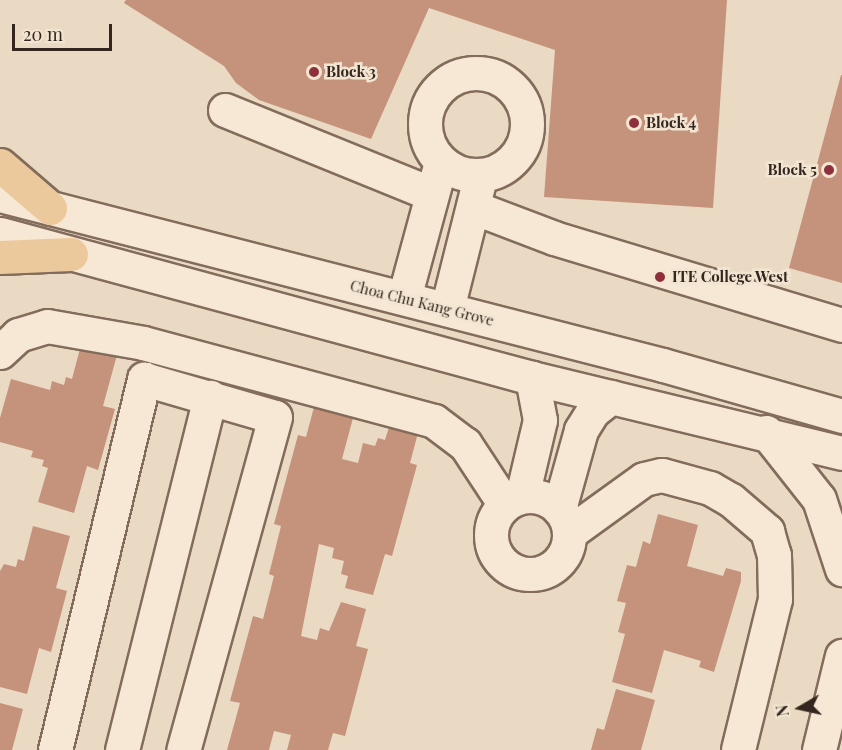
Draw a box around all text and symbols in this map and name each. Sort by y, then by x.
scale bar [15,12,116,50]
text: 20 m [23,22,63,46]
place label: Block 3 [326,63,376,81]
marker: Block 3 [307,65,321,79]
place label: Block 4 [646,114,697,132]
marker: Block 4 [627,116,641,130]
place label: Block 5 [767,161,817,179]
marker: Block 5 [822,163,836,177]
place label: ITE College West [672,268,789,286]
marker: ITE College West [653,270,667,284]
street label: Choa Chu Kang Grove [348,276,496,330]
north arrow [770,678,830,738]
text: N [770,704,793,718]

